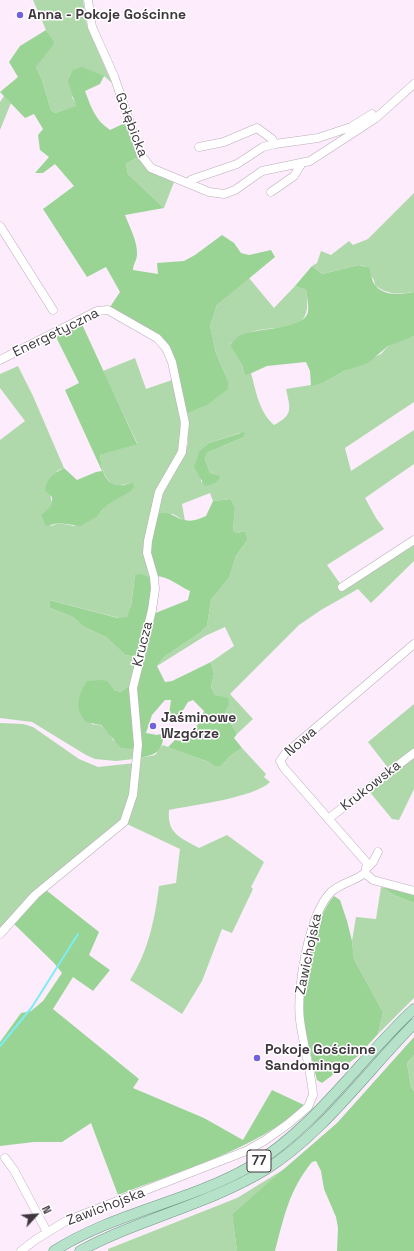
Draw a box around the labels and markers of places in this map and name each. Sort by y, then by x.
place label: Anna - Pokoje Gościnne [28,7,186,23]
marker: Anna - Pokoje Gościnne [15,10,25,20]
place label: Jaśminowe Wzgórze [161,710,236,742]
marker: Jaśminowe Wzgórze [148,721,158,731]
place label: Pokoje Gościnne Sandomingo [265,1042,376,1074]
marker: Pokoje Gościnne Sandomingo [252,1053,262,1063]

